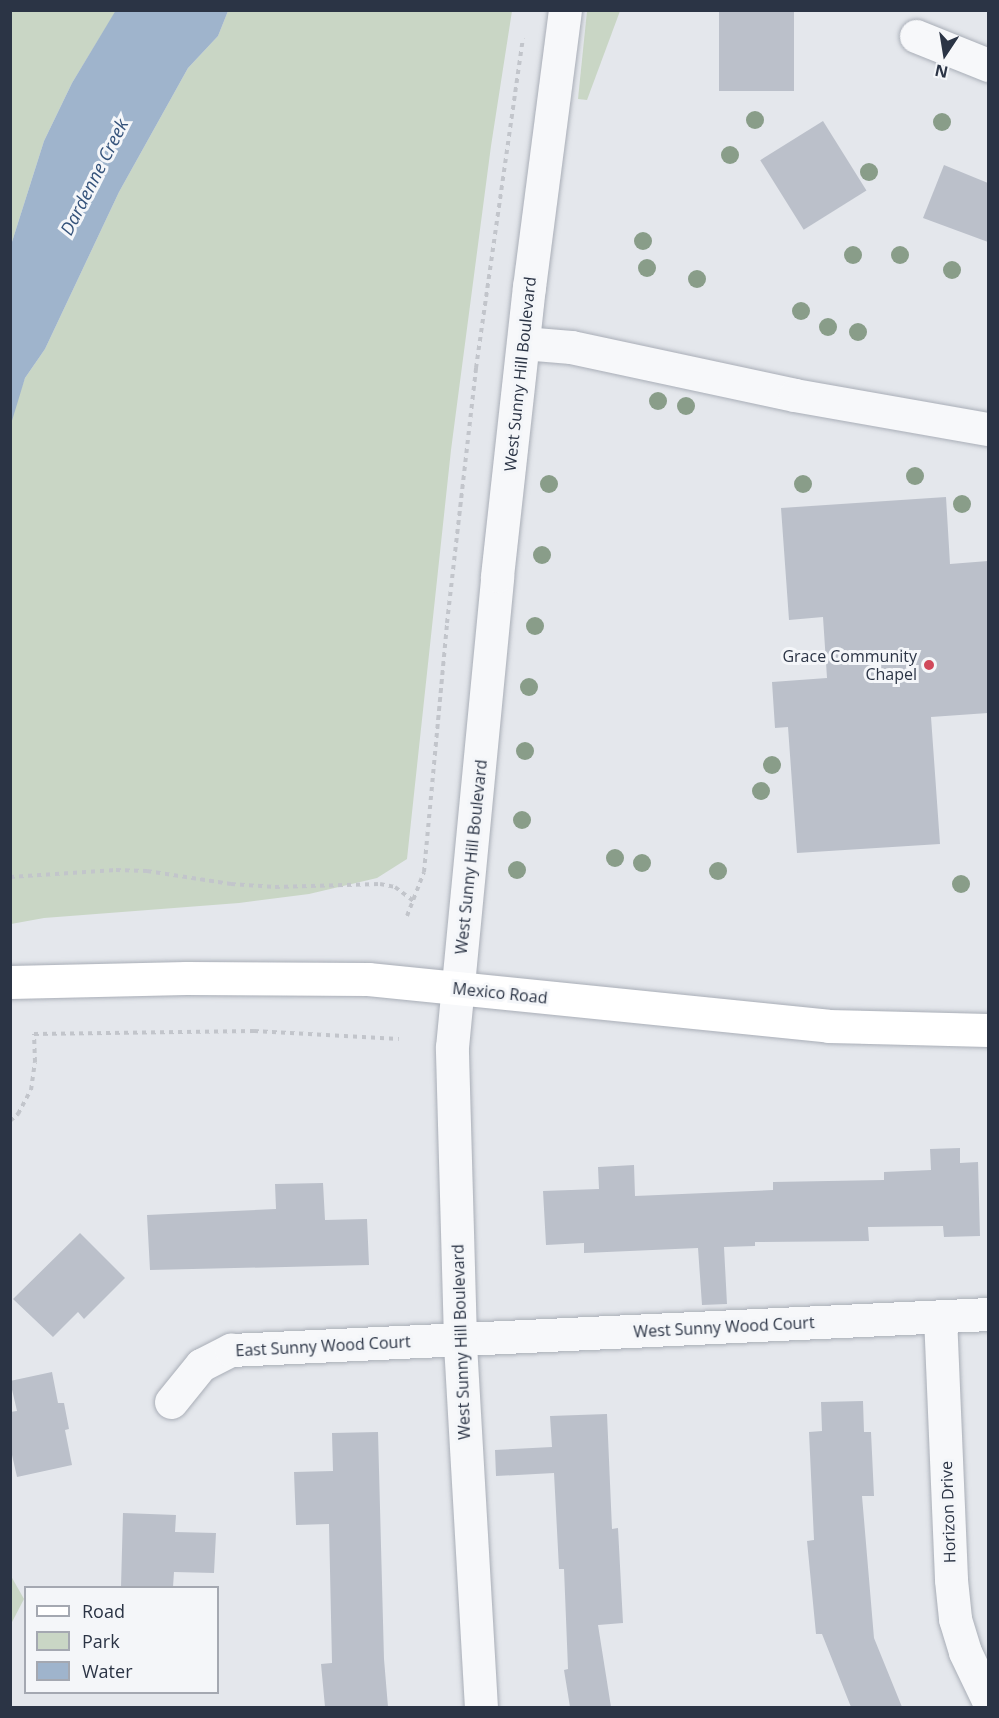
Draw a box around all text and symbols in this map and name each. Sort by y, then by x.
north arrow [915,24,975,84]
text: N [933,59,950,84]
water label: Dardenne Creek [55,115,133,239]
street label: West Sunny Hill Boulevard [500,276,540,472]
place label: Grace Community Chapel [782,646,917,684]
marker: Grace Community Chapel [922,658,936,672]
street label: West Sunny Hill Boulevard [451,759,491,955]
street label: Mexico Road [452,978,548,1008]
street label: West Sunny Hill Boulevard [448,1244,474,1440]
street label: West Sunny Wood Court [633,1313,815,1341]
street label: East Sunny Wood Court [235,1332,411,1360]
street label: Horizon Drive [937,1461,959,1563]
legend [24,1586,219,1694]
text: Road [82,1599,125,1623]
text: Park [82,1629,120,1653]
text: Water [82,1659,133,1683]

